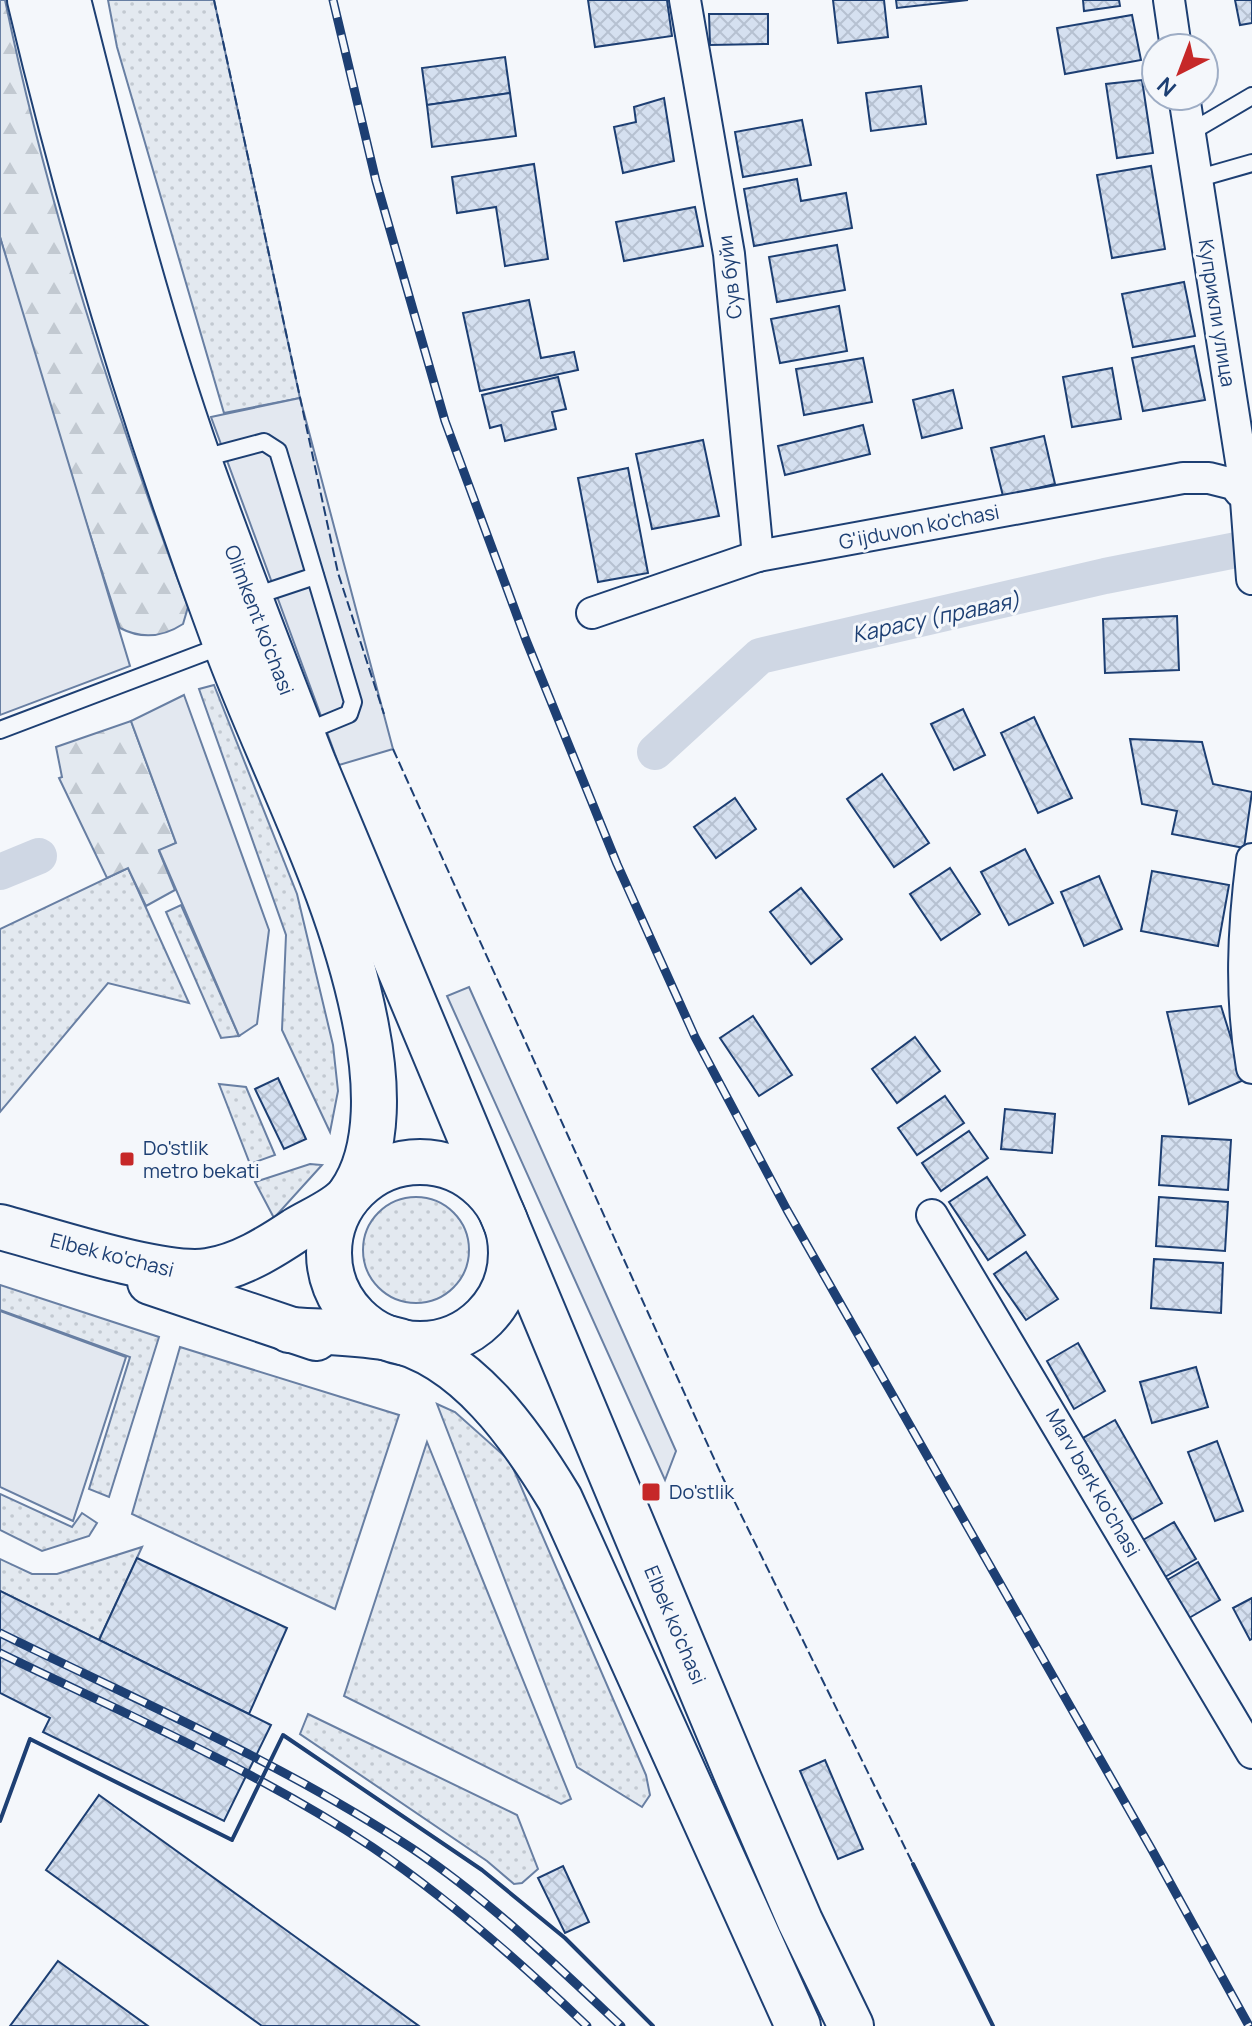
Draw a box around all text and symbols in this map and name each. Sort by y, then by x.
north arrow [1140,32,1220,112]
text: N [1151,70,1183,103]
street label: Сув буйи [711,234,748,320]
street label: Куприкли улица [1192,237,1243,389]
street label: G'ijduvon ko'chasi [836,498,1001,555]
street label: Olimkent ko'chasi [218,541,301,699]
water label: Карасу (правая) [849,585,1023,649]
place label: Do'stlik metro bekati [143,1134,260,1184]
marker: Do'stlik metro bekati [118,1150,136,1168]
street label: Elbek ko'chasi [47,1226,177,1283]
street label: Marv berk ko'chasi [1040,1404,1147,1562]
place label: Do'stlik [669,1478,735,1505]
marker: Do'stlik [640,1481,662,1503]
street label: Elbek ko'chasi [638,1561,713,1688]

